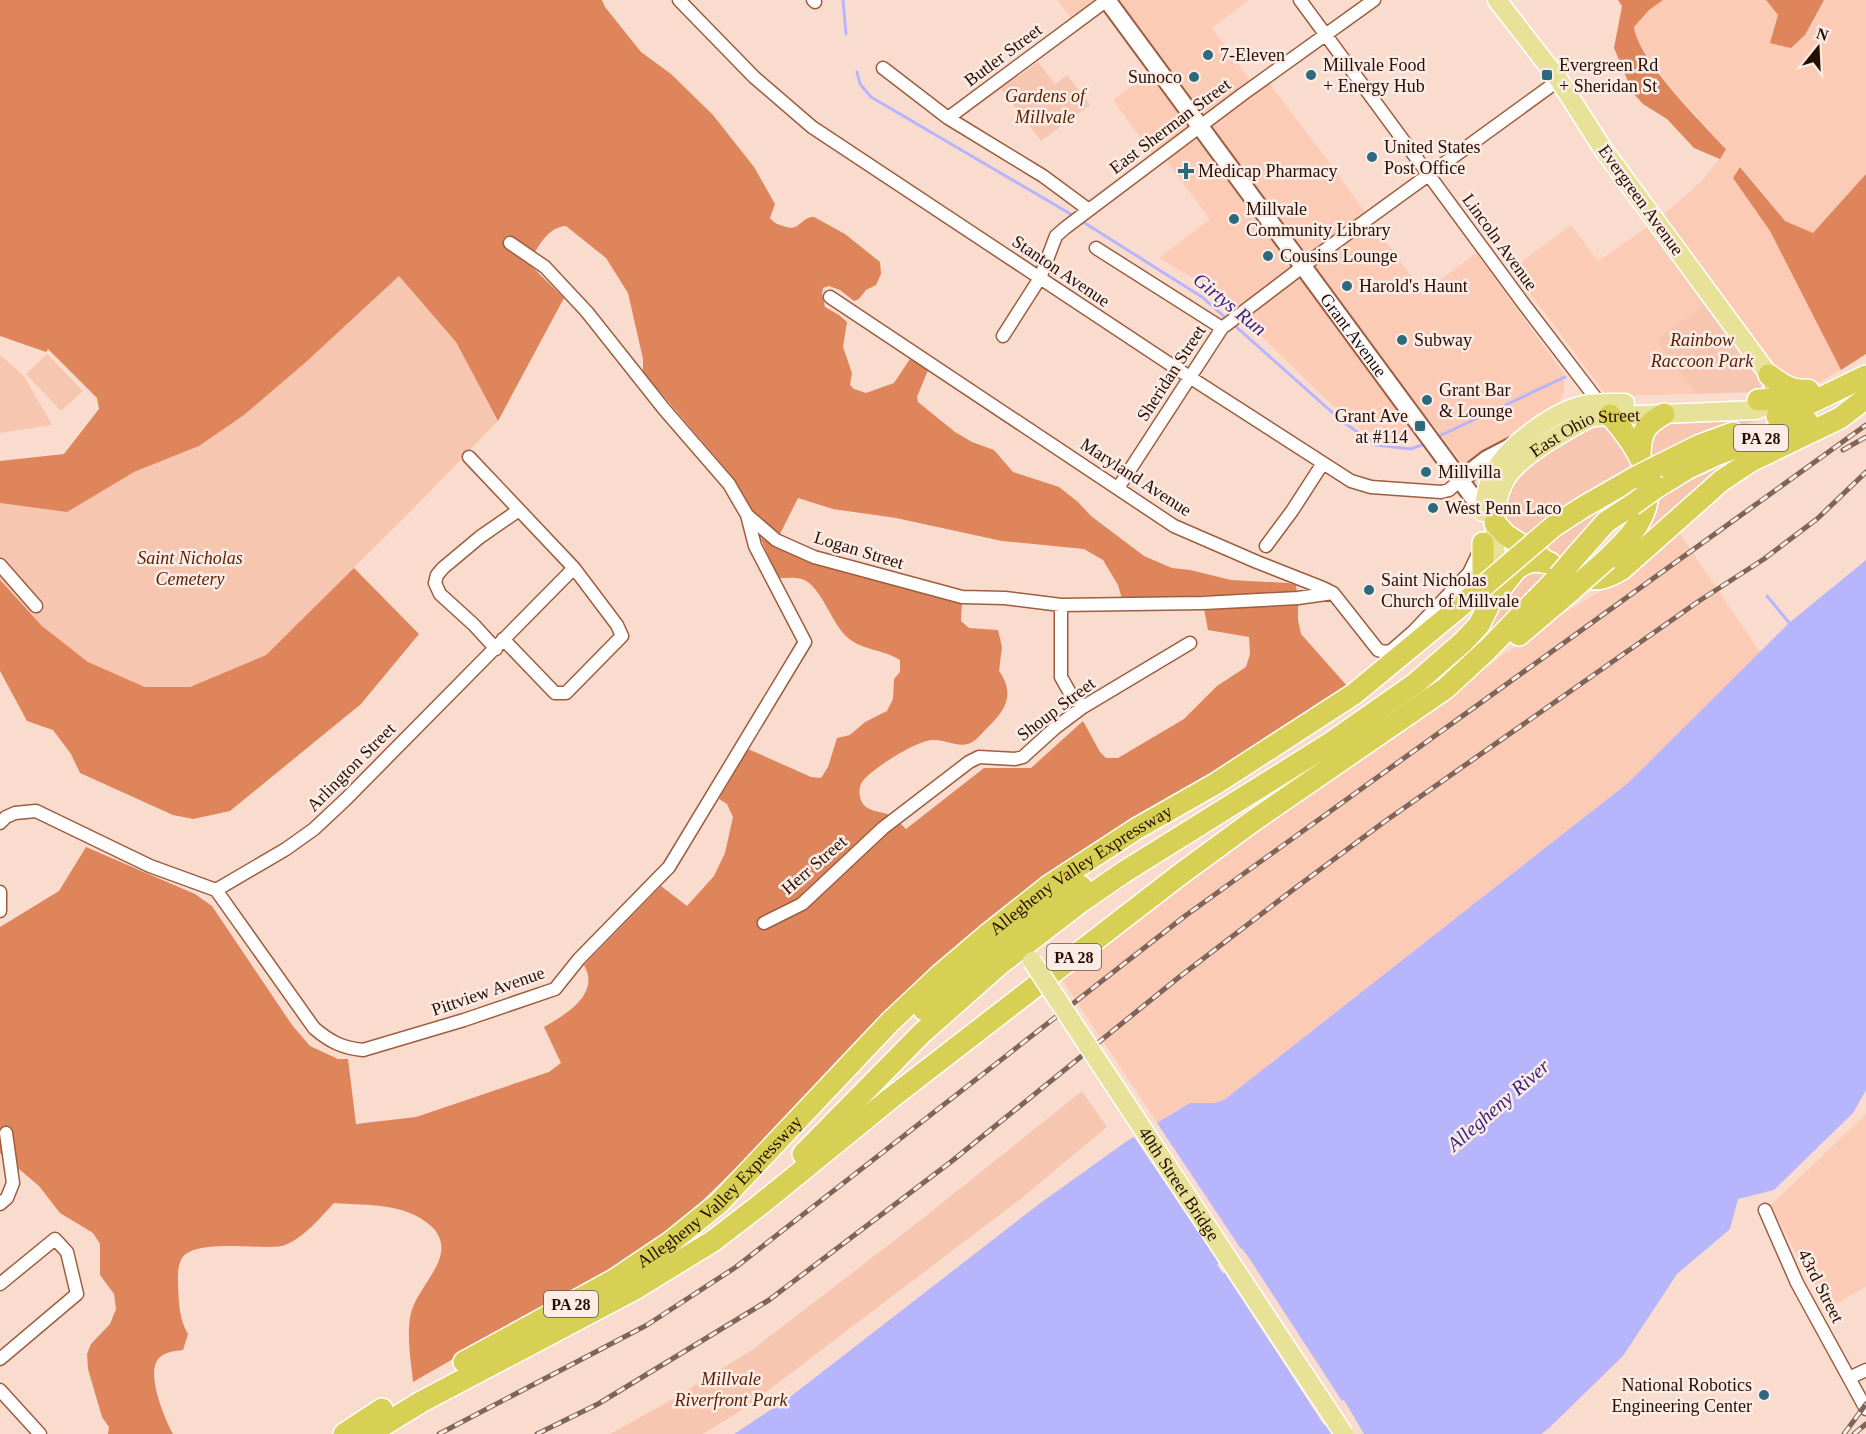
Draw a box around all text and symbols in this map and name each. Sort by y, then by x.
north arrow [1788,18,1848,78]
street label: Butler Street [960,19,1046,91]
text: N [1814,24,1831,44]
place label: 7-Eleven [1220,45,1285,65]
marker: 7-Eleven [1201,48,1215,62]
place label: Millvale Food + Energy Hub [1323,55,1426,96]
place label: Evergreen Rd + Sheridan St [1559,55,1658,96]
place label: Sunoco [1128,67,1182,87]
marker: Millvale Food + Energy Hub [1304,68,1318,82]
marker: Evergreen Rd + Sheridan St [1540,68,1554,82]
marker: Sunoco [1187,70,1201,84]
street label: East Sherman Street [1106,74,1234,178]
park label: Gardens of Millvale [1005,86,1088,127]
place label: United States Post Office [1384,137,1481,178]
street label: Evergreen Avenue [1594,141,1688,259]
marker: United States Post Office [1365,150,1379,164]
place label: Medicap Pharmacy [1198,161,1337,181]
marker: Medicap Pharmacy [1179,164,1193,178]
street label: Lincoln Avenue [1458,190,1542,294]
place label: Millvale Community Library [1246,199,1390,240]
marker: Millvale Community Library [1227,212,1241,226]
street label: Stanton Avenue [1009,231,1114,311]
place label: Cousins Lounge [1280,246,1398,266]
marker: Cousins Lounge [1261,249,1275,263]
water label: Girtys Run [1189,268,1271,341]
place label: Harold's Haunt [1359,276,1468,296]
marker: Harold's Haunt [1340,279,1354,293]
street label: Grant Avenue [1316,289,1391,381]
street label: Sheridan Street [1133,321,1209,425]
place label: Subway [1414,330,1472,350]
park label: Rainbow Raccoon Park [1650,330,1754,371]
marker: Subway [1395,333,1409,347]
place label: Grant Bar & Lounge [1439,380,1513,421]
marker: Grant Bar & Lounge [1420,393,1434,407]
street label: East Ohio Street [1526,405,1640,461]
place label: Grant Ave at #114 [1335,406,1408,447]
marker: Grant Ave at #114 [1413,419,1427,433]
road number: PA 28 [1734,425,1788,451]
street label: Maryland Avenue [1077,434,1195,520]
place label: Millvilla [1438,462,1501,482]
marker: Millvilla [1419,465,1433,479]
place label: West Penn Laco [1445,498,1562,518]
marker: West Penn Laco [1426,501,1440,515]
street label: Logan Street [812,527,906,573]
park label: Saint Nicholas Cemetery [137,548,243,589]
place label: Saint Nicholas Church of Millvale [1381,570,1519,611]
marker: Saint Nicholas Church of Millvale [1362,583,1376,597]
street label: Shoup Street [1013,673,1099,745]
street label: Arlington Street [303,719,399,815]
street label: Allegheny Valley Expressway [985,801,1175,939]
street label: Herr Street [777,831,851,899]
road number: PA 28 [1047,944,1101,970]
street label: Pittview Avenue [429,962,547,1020]
water label: Allegheny River [1441,1054,1554,1157]
street label: Allegheny Valley Expressway [633,1112,806,1272]
street label: 40th Street Bridge [1134,1123,1224,1245]
street label: 43rd Street [1794,1246,1848,1326]
road number: PA 28 [544,1291,598,1317]
park label: Millvale Riverfront Park [674,1369,788,1410]
place label: National Robotics Engineering Center [1612,1375,1752,1416]
marker: National Robotics Engineering Center [1757,1388,1771,1402]

